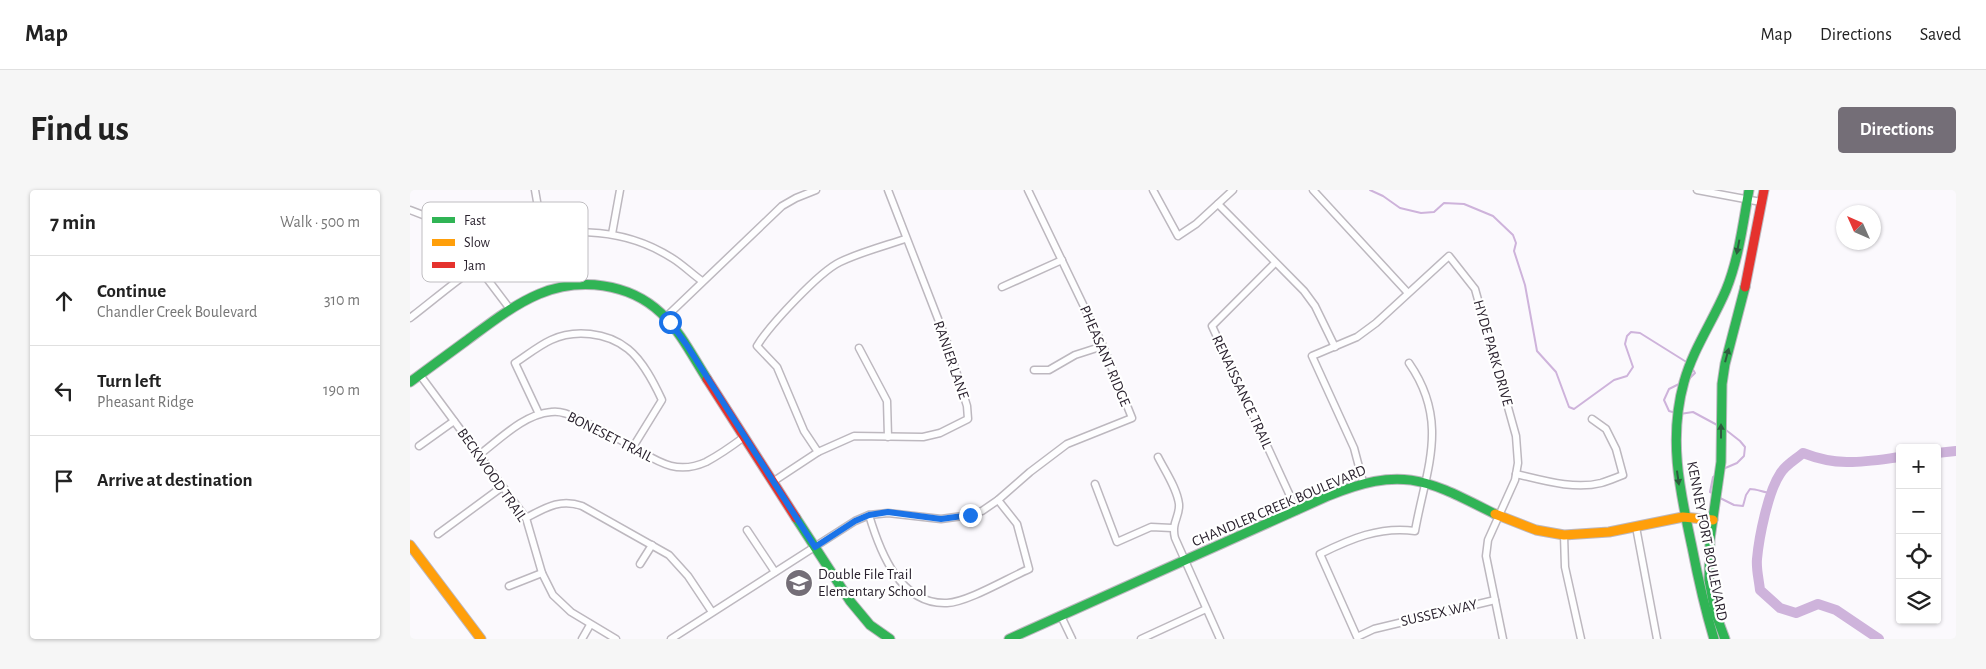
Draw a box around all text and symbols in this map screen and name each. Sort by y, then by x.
text: Map [25,22,68,46]
text: Map [1761,26,1792,44]
text: Directions [1820,26,1892,44]
text: Saved [1920,26,1961,44]
button: Directions [1838,107,1956,153]
text: Find us [30,112,129,147]
legend [422,202,588,282]
north arrow [1836,205,1881,250]
text: 7 min [50,212,96,233]
text: Walk · 500 m [280,214,360,230]
text: Fast [464,214,486,228]
text: Slow [464,236,491,250]
one-way arrow [1734,240,1742,255]
text: Jam [464,259,486,273]
text: Continue [97,282,166,301]
icon: ahead [50,287,78,315]
text: 310 m [324,292,360,308]
street label: HYDE PARK DRIVE [1471,298,1515,408]
street label: PHEASANT RIDGE [1077,303,1133,409]
text: Chandler Creek Boulevard [97,304,257,320]
route start [659,311,682,334]
street label: RANIER LANE [931,319,971,401]
street label: RENAISSANCE TRAIL [1209,333,1275,452]
one-way arrow [1723,348,1731,363]
text: Turn left [97,372,161,391]
icon: left [50,377,78,405]
text: 190 m [323,382,360,398]
text: Pheasant Ridge [97,394,194,410]
street label: BONESET TRAIL [565,409,656,465]
one-way arrow [1717,423,1725,439]
street label: BECKWOOD TRAIL [454,426,530,525]
map controls [1896,444,1941,624]
button: + [1896,444,1941,489]
street label: KENNEY FORT BOULEVARD [1684,460,1730,622]
street label: CHANDLER CREEK BOULEVARD [1190,462,1368,550]
icon: arrive [50,467,78,495]
text: Arrive at destination [97,471,253,490]
one-way arrow [1674,471,1682,487]
button: − [1896,489,1941,534]
route end [959,504,982,527]
button: locate [1896,534,1941,579]
place label: Double File Trail Elementary School [818,567,927,599]
school or university icon: Double File Trail Elementary School [784,568,814,598]
button: layers [1896,579,1941,624]
street label: SUSSEX WAY [1399,597,1479,629]

